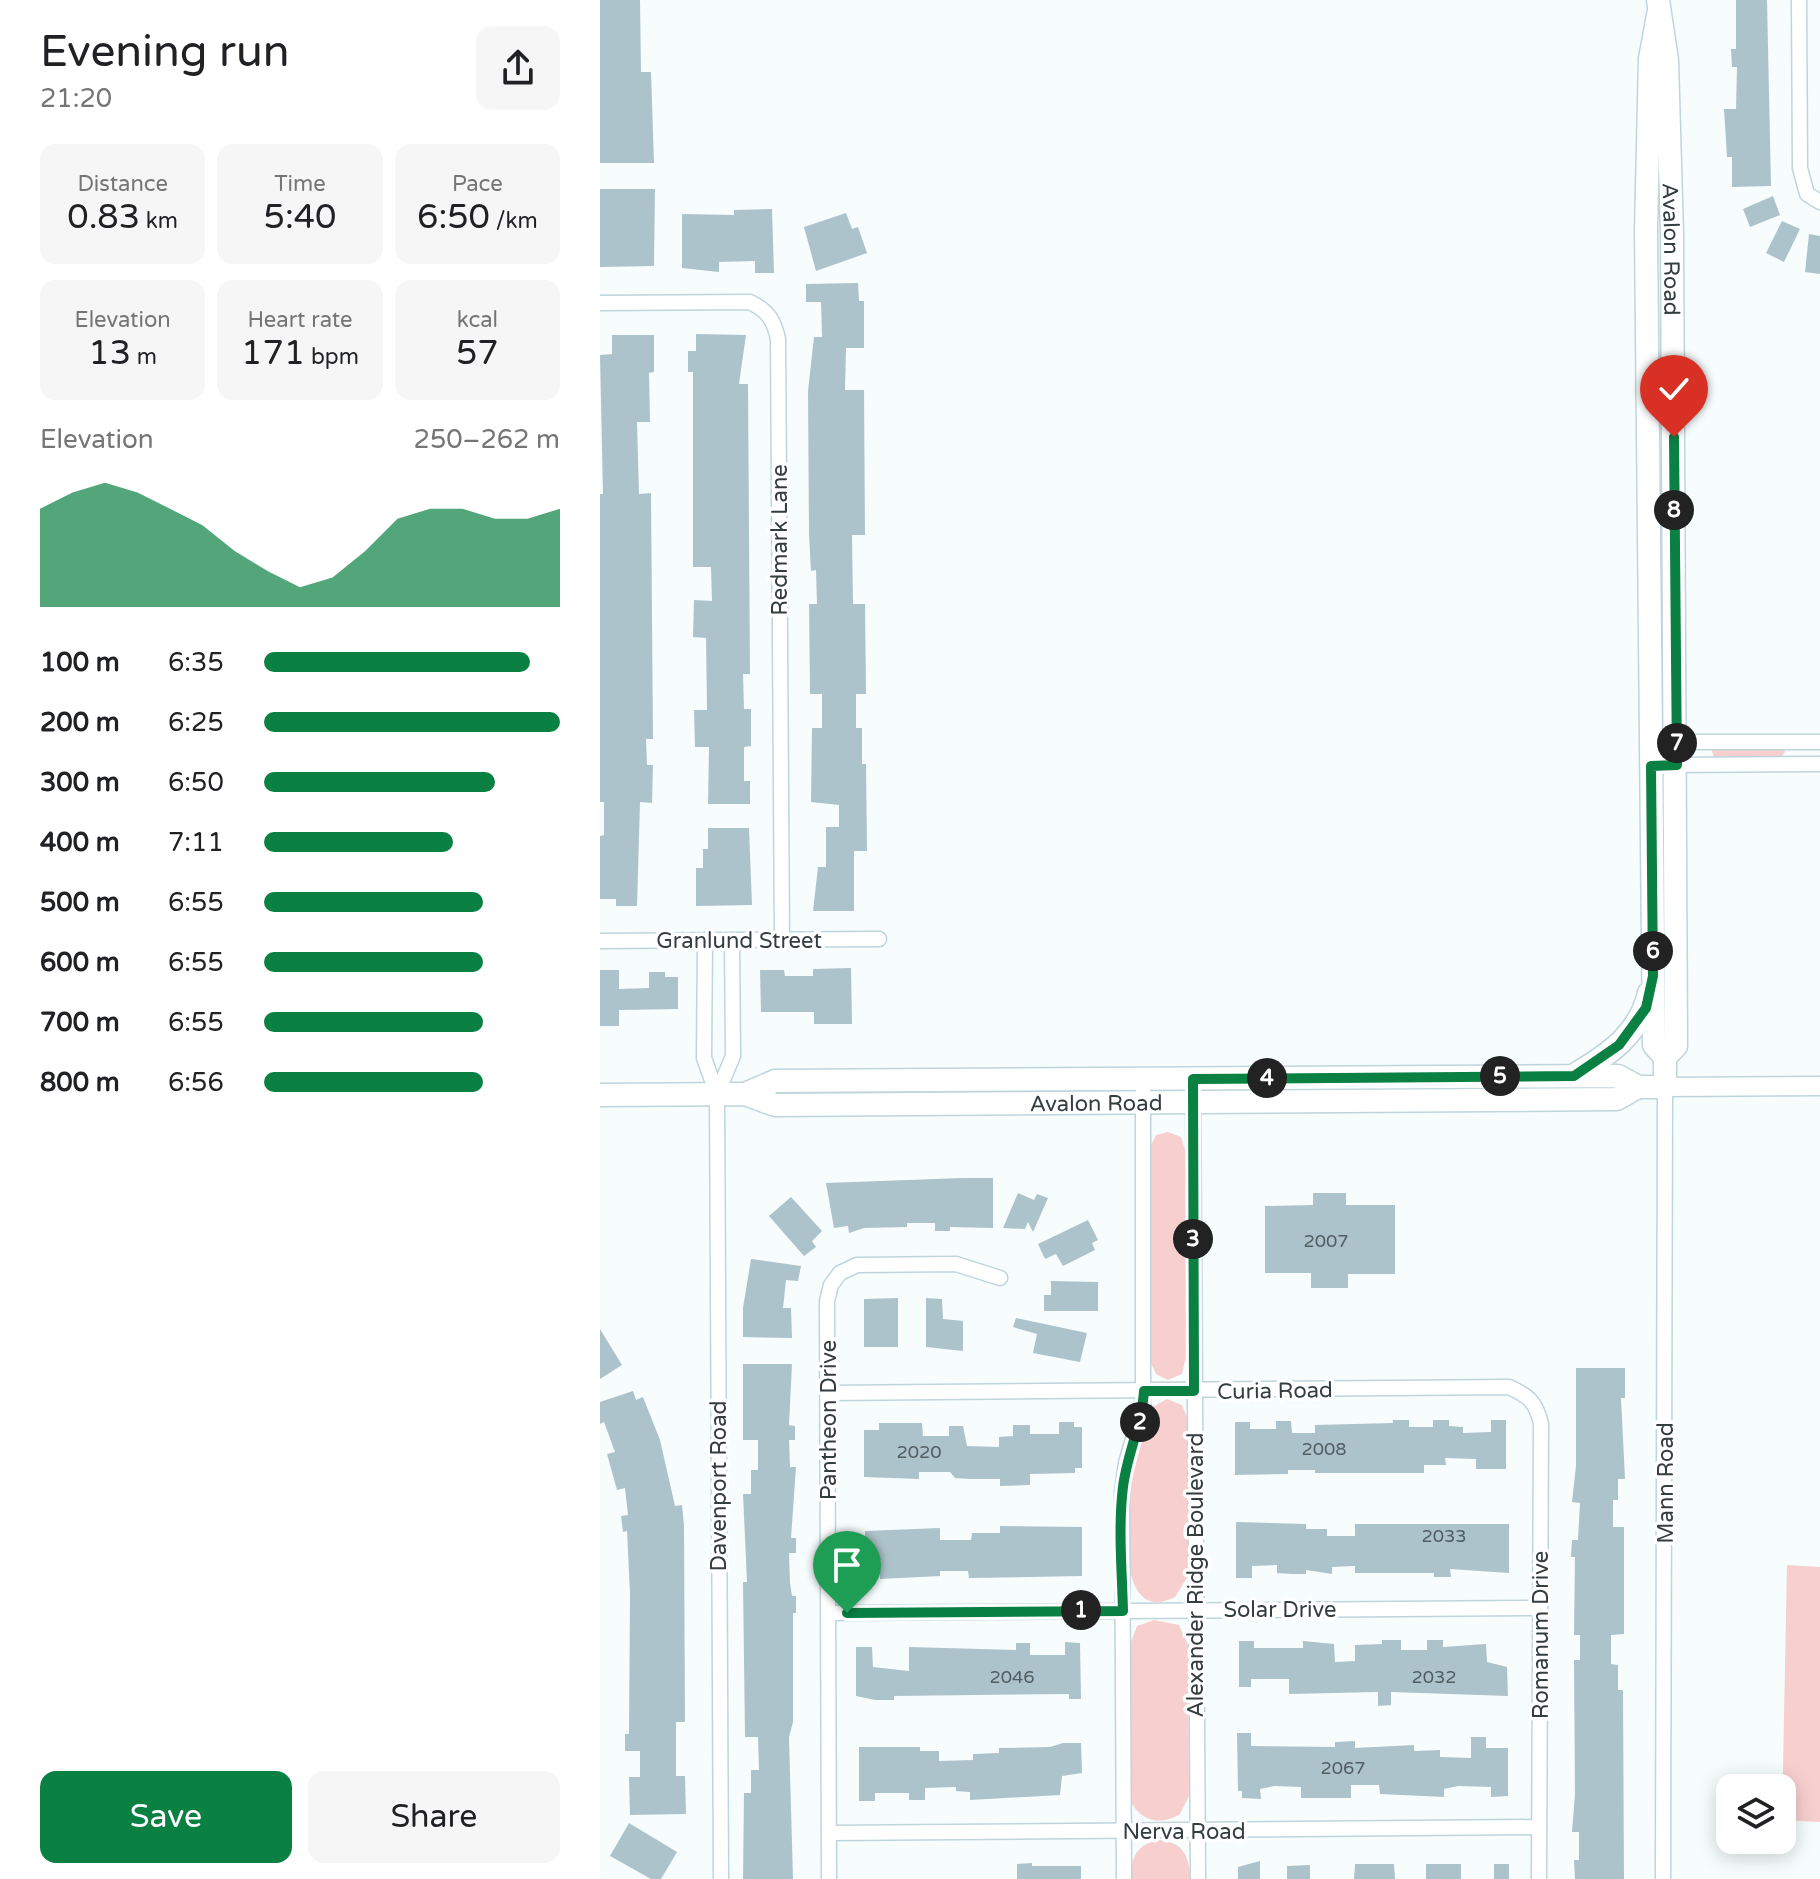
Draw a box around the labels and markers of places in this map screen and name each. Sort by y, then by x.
pin [1640,355,1708,437]
pin: 8 [1654,490,1694,530]
pin: 7 [1657,723,1697,763]
pin: 6 [1633,931,1673,971]
pin: 5 [1480,1056,1520,1096]
pin: 4 [1247,1058,1287,1098]
pin: 3 [1173,1219,1213,1259]
pin: 2 [1120,1402,1160,1442]
pin [813,1531,881,1613]
pin: 1 [1061,1590,1101,1630]

